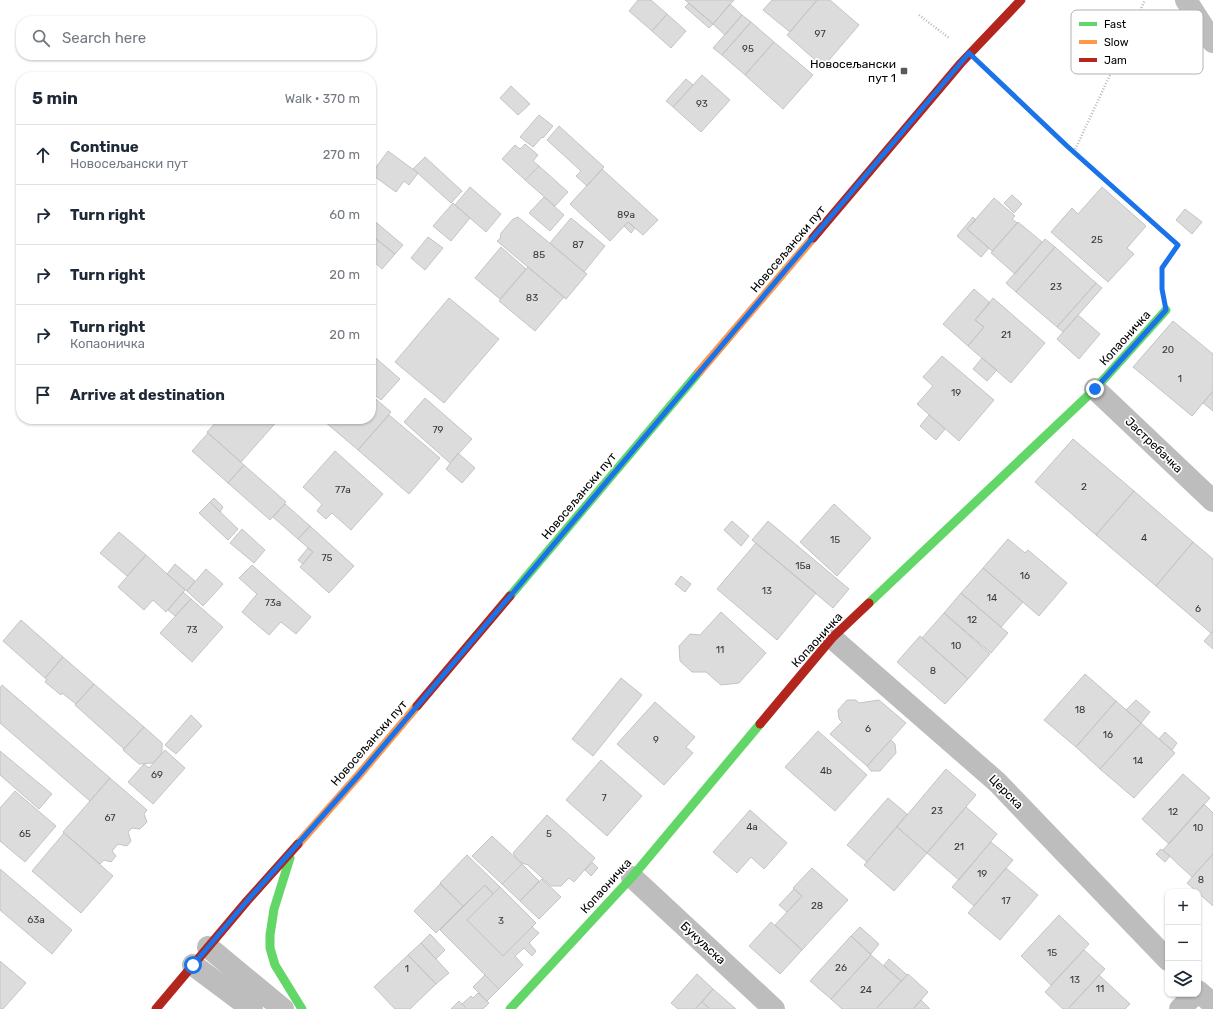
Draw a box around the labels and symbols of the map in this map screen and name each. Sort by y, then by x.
legend [1071,10,1203,74]
text: Fast [1104,18,1127,31]
house number: 97 [814,28,826,40]
text: Slow [1104,36,1129,49]
house number: 95 [742,43,754,55]
text: Jam [1104,54,1127,67]
place label: Новосељански пут 1 [810,57,896,85]
marker: Новосељански пут 1 [899,66,909,76]
house number: 93 [696,98,708,110]
street label: Новосељански пут [748,203,828,295]
house number: 89a [617,209,635,221]
house number: 25 [1091,234,1103,246]
house number: 87 [572,239,584,251]
house number: 85 [533,249,545,261]
house number: 23 [1050,281,1062,293]
house number: 83 [526,292,538,304]
street label: Копаоничка [1097,308,1153,368]
house number: 21 [1001,329,1011,341]
house number: 20 [1162,344,1174,356]
house number: 1 [1178,373,1182,385]
route end [1086,380,1104,398]
house number: 19 [951,387,961,399]
street label: Јастребачка [1122,414,1186,476]
house number: 79 [432,424,444,436]
street label: Новосељански пут [539,450,619,542]
house number: 2 [1081,481,1087,493]
house number: 77a [335,484,351,496]
house number: 4 [1141,532,1147,544]
house number: 15 [830,534,840,546]
house number: 75 [321,552,333,564]
house number: 15a [795,560,811,572]
house number: 16 [1020,570,1030,582]
house number: 13 [762,585,772,597]
house number: 14 [987,592,997,604]
house number: 73a [265,597,281,609]
house number: 6 [1195,603,1201,615]
street label: Копаоничка [789,610,845,670]
house number: 12 [967,614,977,626]
house number: 73 [186,624,198,636]
house number: 10 [951,640,961,652]
house number: 11 [716,644,724,656]
house number: 8 [930,665,936,677]
street label: Новосељански пут [328,697,410,789]
house number: 18 [1075,704,1085,716]
house number: 6 [865,723,871,735]
house number: 16 [1103,729,1113,741]
house number: 9 [653,734,659,746]
house number: 14 [1133,755,1143,767]
house number: 4b [820,765,832,777]
house number: 69 [151,769,163,781]
street label: Церска [986,772,1026,812]
house number: 7 [601,792,607,804]
house number: 23 [931,805,943,817]
house number: 12 [1168,806,1178,818]
house number: 67 [105,812,115,824]
house number: 4a [746,821,758,833]
house number: 10 [1193,822,1203,834]
house number: 65 [19,828,31,840]
house number: 5 [546,828,552,840]
house number: 21 [954,841,964,853]
street label: Копаоничка [578,856,634,916]
house number: 19 [977,868,987,880]
house number: 8 [1198,874,1204,886]
house number: 17 [1001,895,1011,907]
house number: 28 [811,900,823,912]
house number: 63a [27,914,45,926]
house number: 3 [498,915,504,927]
street label: Букуљска [678,919,728,967]
house number: 15 [1047,947,1057,959]
route start [184,956,202,974]
house number: 26 [835,962,847,974]
house number: 1 [405,963,409,975]
house number: 13 [1070,974,1080,986]
house number: 11 [1096,983,1104,995]
house number: 24 [860,984,872,996]

